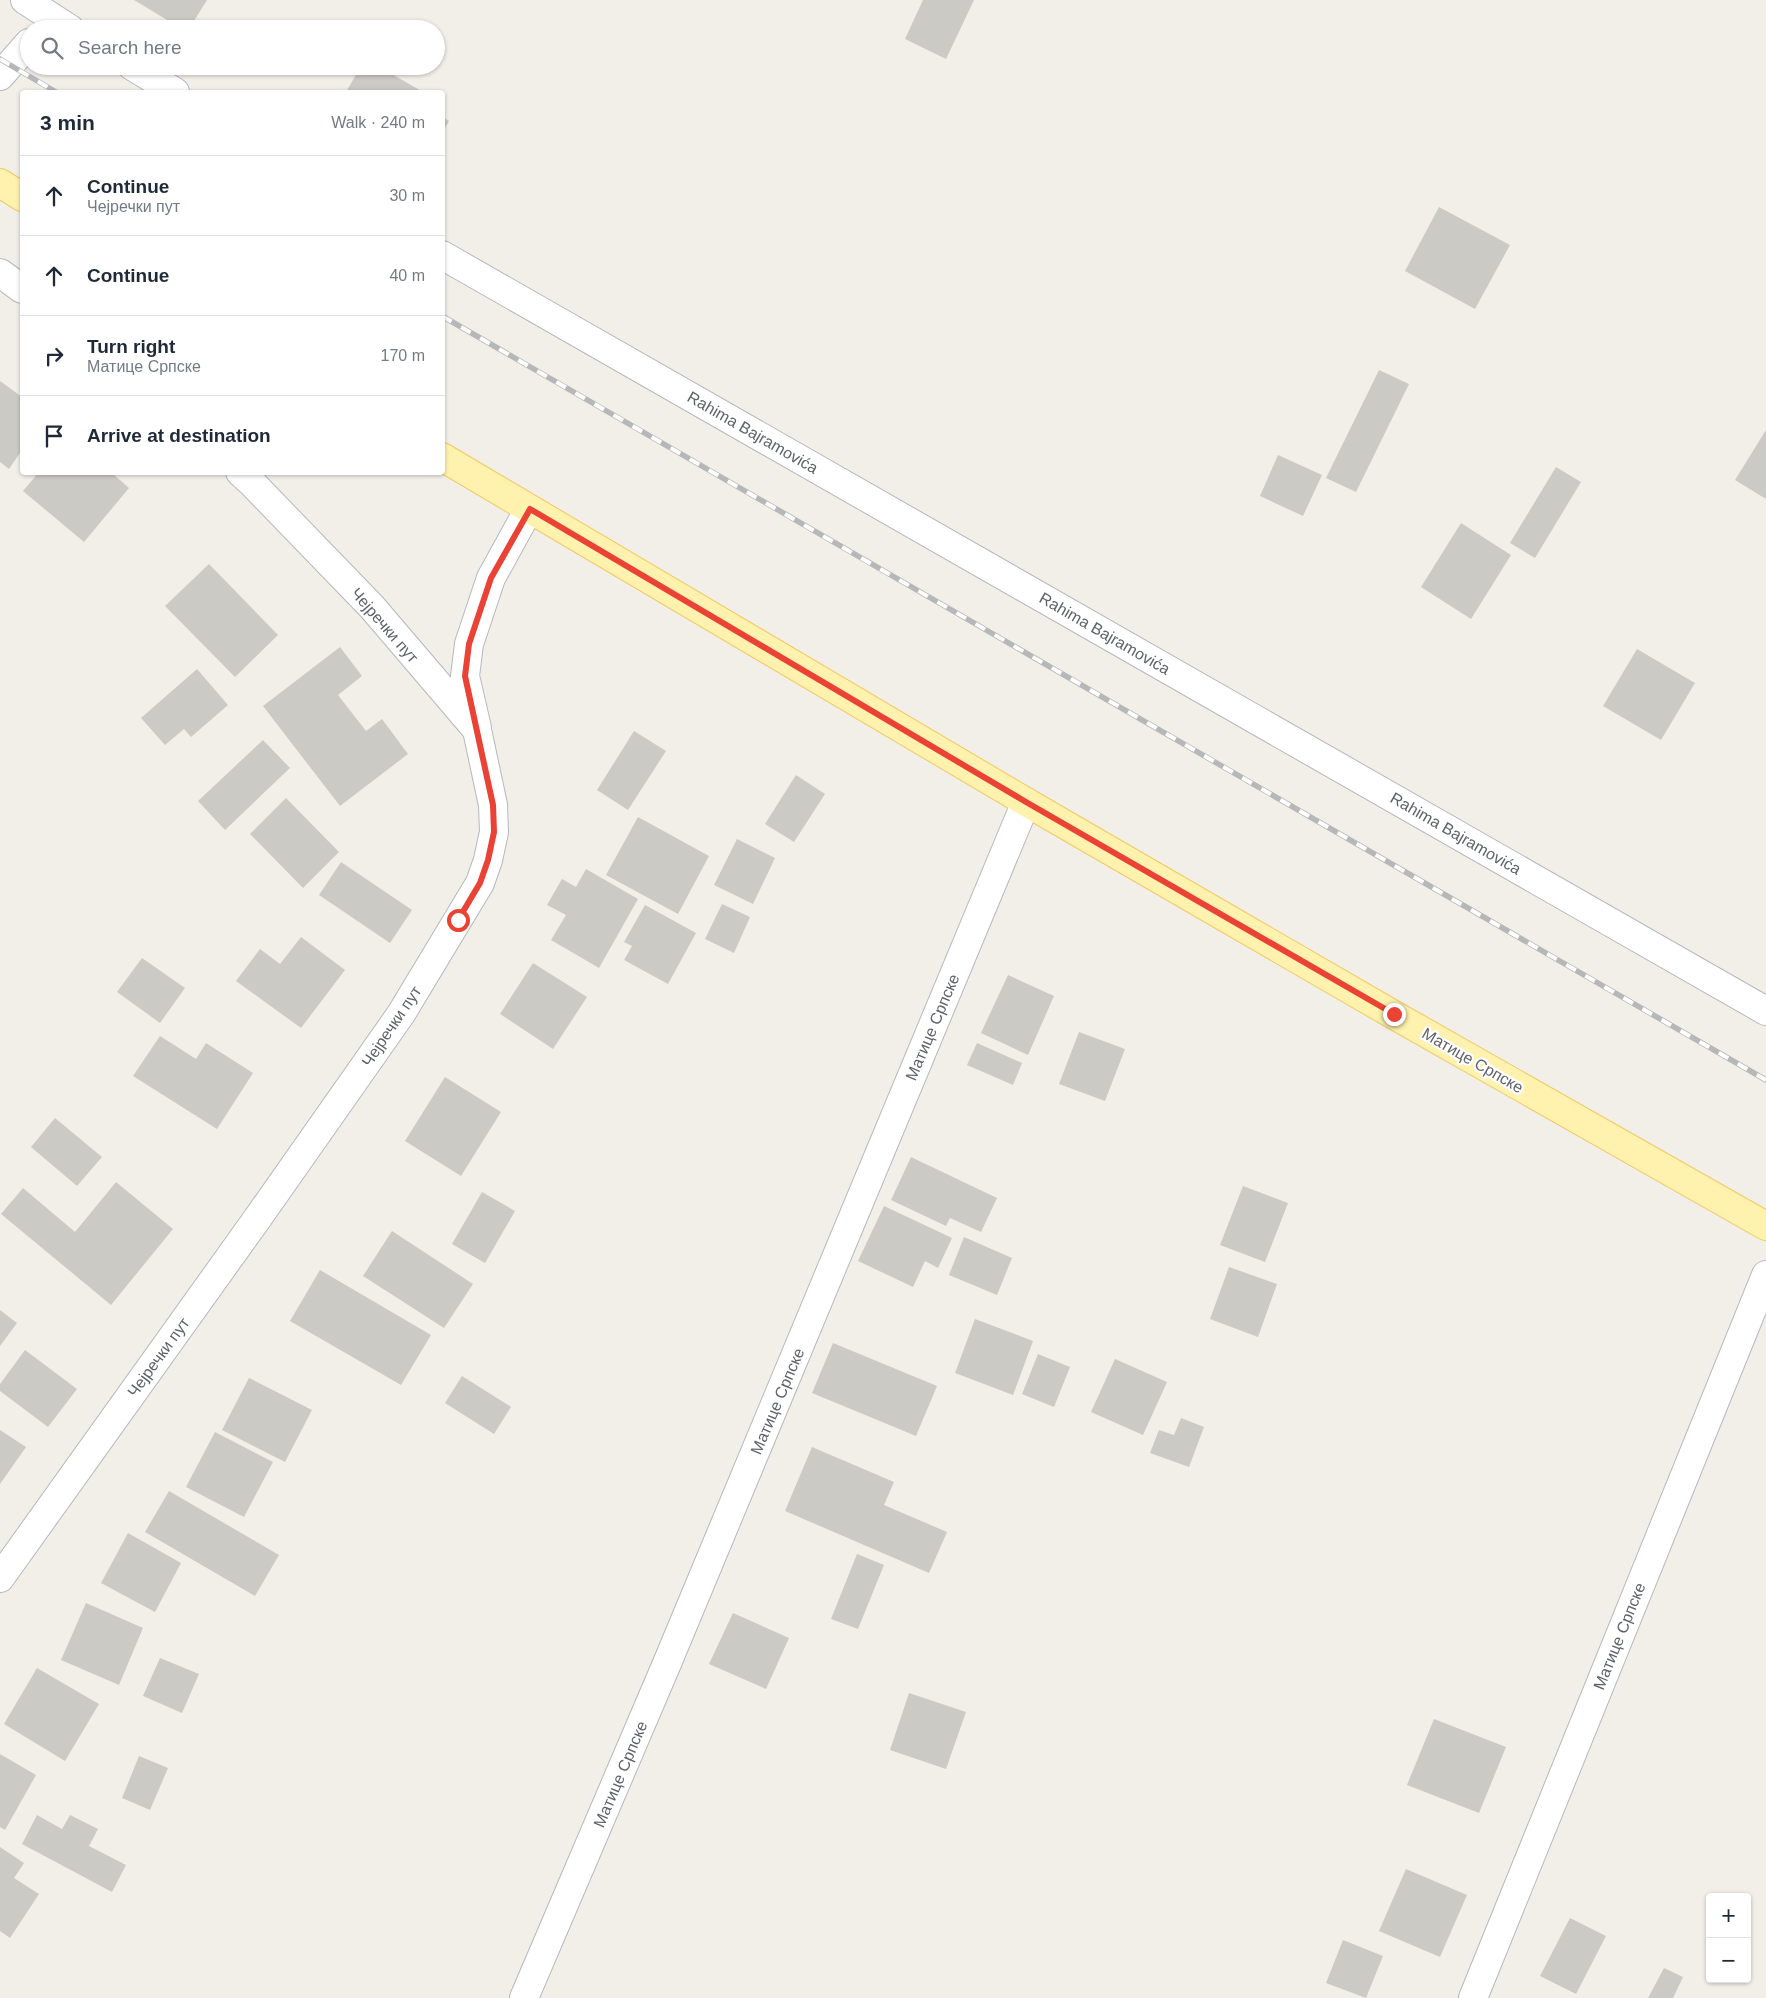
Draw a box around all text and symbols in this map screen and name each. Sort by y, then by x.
search box [20,20,445,75]
icon: search [38,34,66,62]
text: Search here [78,37,182,58]
text: 3 min [40,111,95,134]
text: Walk · 240 m [331,114,425,131]
text: Continue [87,176,169,197]
icon: ahead [40,182,68,210]
text: 30 m [389,187,425,204]
text: Чејречки пут [87,198,180,215]
icon: ahead [40,262,68,290]
text: Continue [87,265,169,286]
text: 40 m [389,267,425,284]
text: Turn right [87,336,175,357]
icon: right [40,342,68,370]
text: 170 m [381,347,425,364]
text: Матице Српске [87,358,201,375]
street label: Rahima Bajramovića [685,388,821,477]
icon: arrive [40,422,68,450]
text: Arrive at destination [87,425,271,446]
street label: Чејречки пут [348,585,422,667]
street label: Rahima Bajramovića [1037,589,1173,678]
street label: Rahima Bajramovića [1388,789,1524,878]
route start [447,909,470,932]
street label: Матице Српске [902,971,963,1083]
street label: Чејречки пут [358,982,425,1070]
route end [1383,1003,1406,1026]
street label: Матице Српске [1419,1025,1526,1096]
street label: Чејречки пут [124,1314,193,1400]
street label: Матице Српске [747,1345,808,1457]
street label: Матице Српске [1590,1580,1649,1692]
street label: Матице Српске [590,1718,651,1830]
map controls [1706,1893,1751,1983]
button: + [1706,1893,1751,1938]
button: − [1706,1938,1751,1983]

